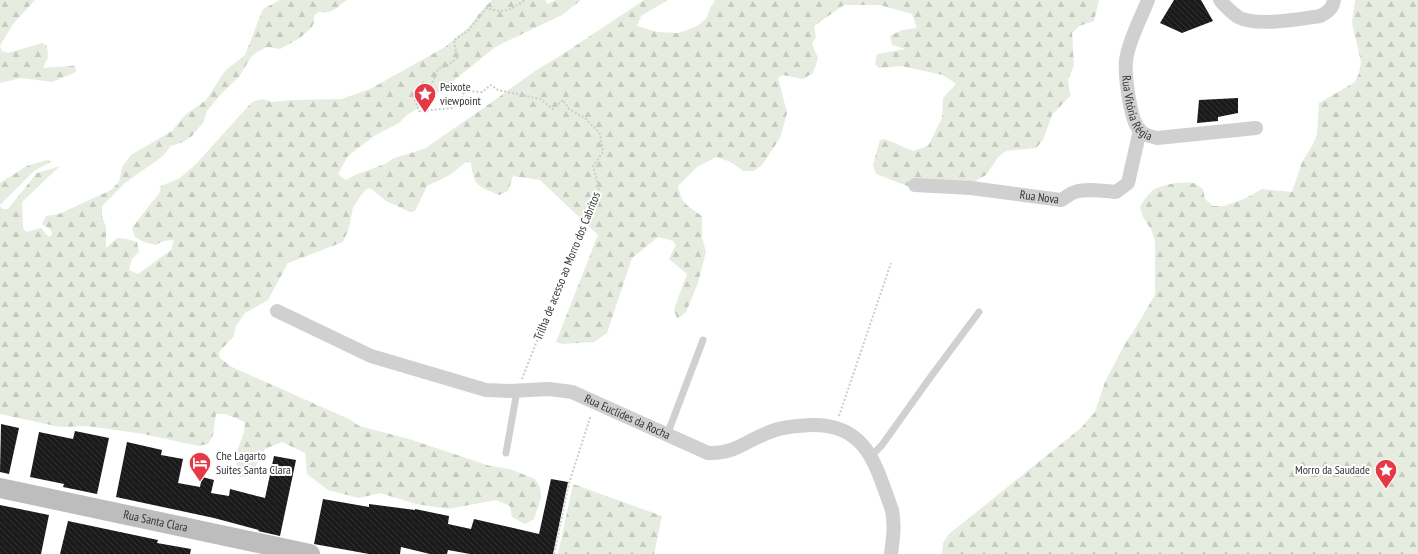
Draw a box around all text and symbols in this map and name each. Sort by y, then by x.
street label: Rua Vitória Régia [1119,75,1154,143]
place label: Peixote viewpoint [440,79,481,108]
place icon: Peixote viewpoint [412,81,438,114]
street label: Rua Nova [1019,187,1060,207]
street label: Trilha de acesso ao Morro dos Cabritos [530,190,603,342]
street label: Rua Euclides da Rocha [582,391,673,442]
place label: Che Lagarto Suites Santa Clara [216,448,291,477]
hotel icon: Che Lagarto Suites Santa Clara [187,450,213,483]
place icon: Morro da Saudade [1373,457,1399,490]
place label: Morro da Saudade [1295,462,1370,477]
street label: Rua Santa Clara [122,506,189,535]

